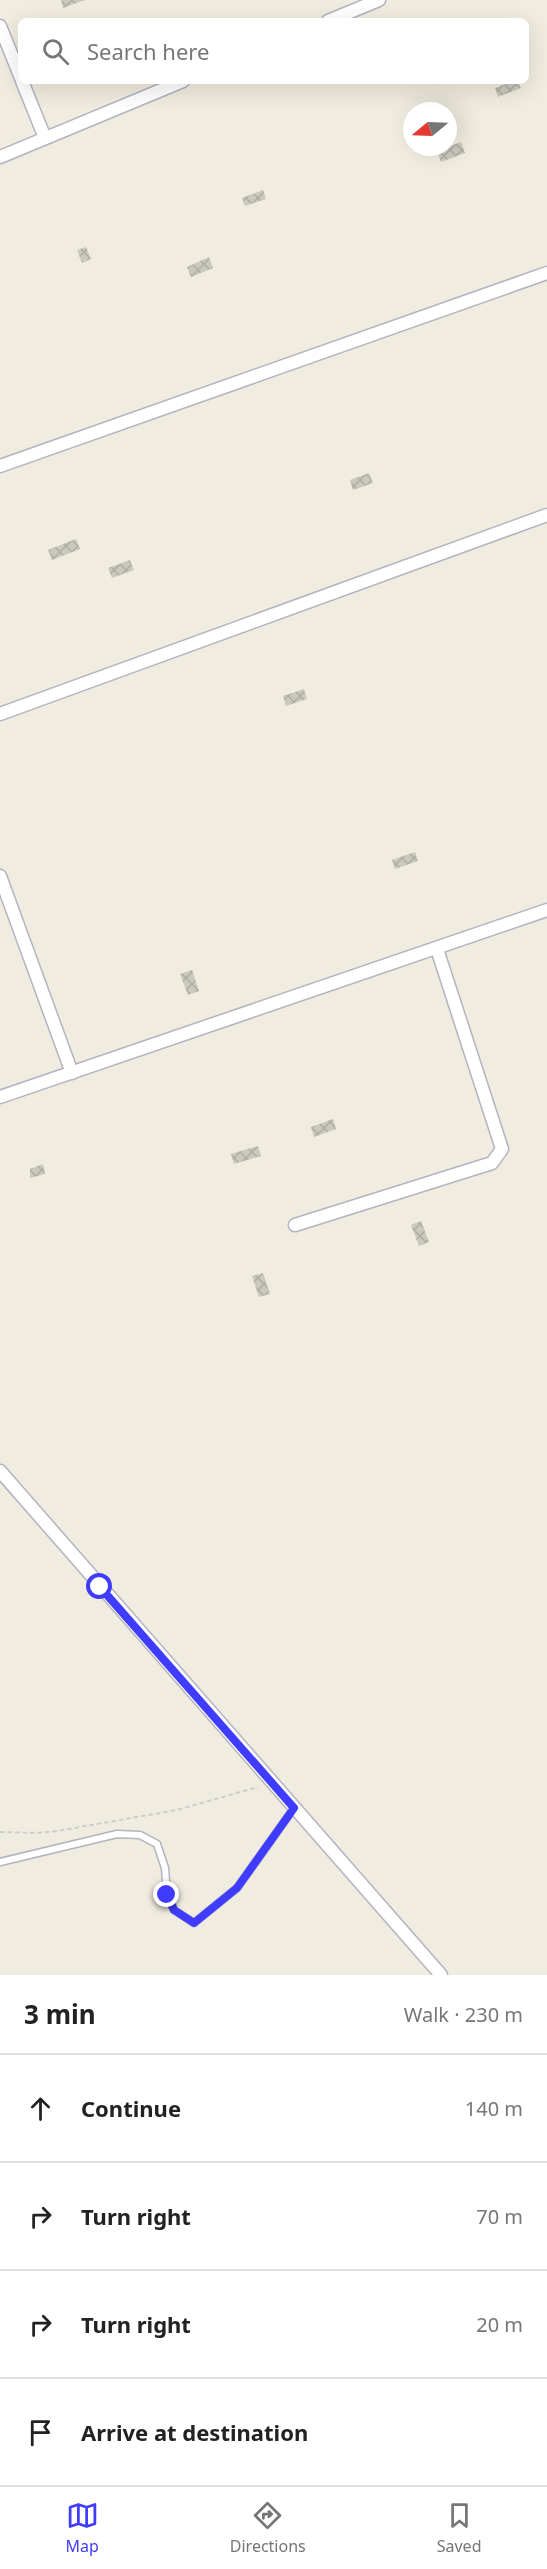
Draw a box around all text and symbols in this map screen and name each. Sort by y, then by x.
search box [18,18,529,84]
icon: search [39,35,72,68]
text: Search here [87,36,209,66]
north arrow [403,102,457,156]
route start [86,1573,112,1599]
route end [153,1881,179,1907]
text: 3 min [24,1996,96,2032]
text: Walk · 230 m [404,2001,523,2028]
icon: ahead [24,2092,57,2125]
text: Continue [81,2093,181,2123]
text: 140 m [465,2095,523,2122]
icon: right [24,2200,57,2233]
text: Turn right [81,2201,191,2231]
text: 70 m [476,2203,523,2230]
icon: right [24,2308,57,2341]
text: Turn right [81,2309,191,2339]
text: 20 m [476,2311,523,2338]
icon: arrive [24,2416,57,2449]
text: Arrive at destination [81,2417,308,2447]
tab: Map [65,2499,99,2557]
tab: Directions [230,2499,306,2557]
tab: Saved [437,2499,481,2557]

